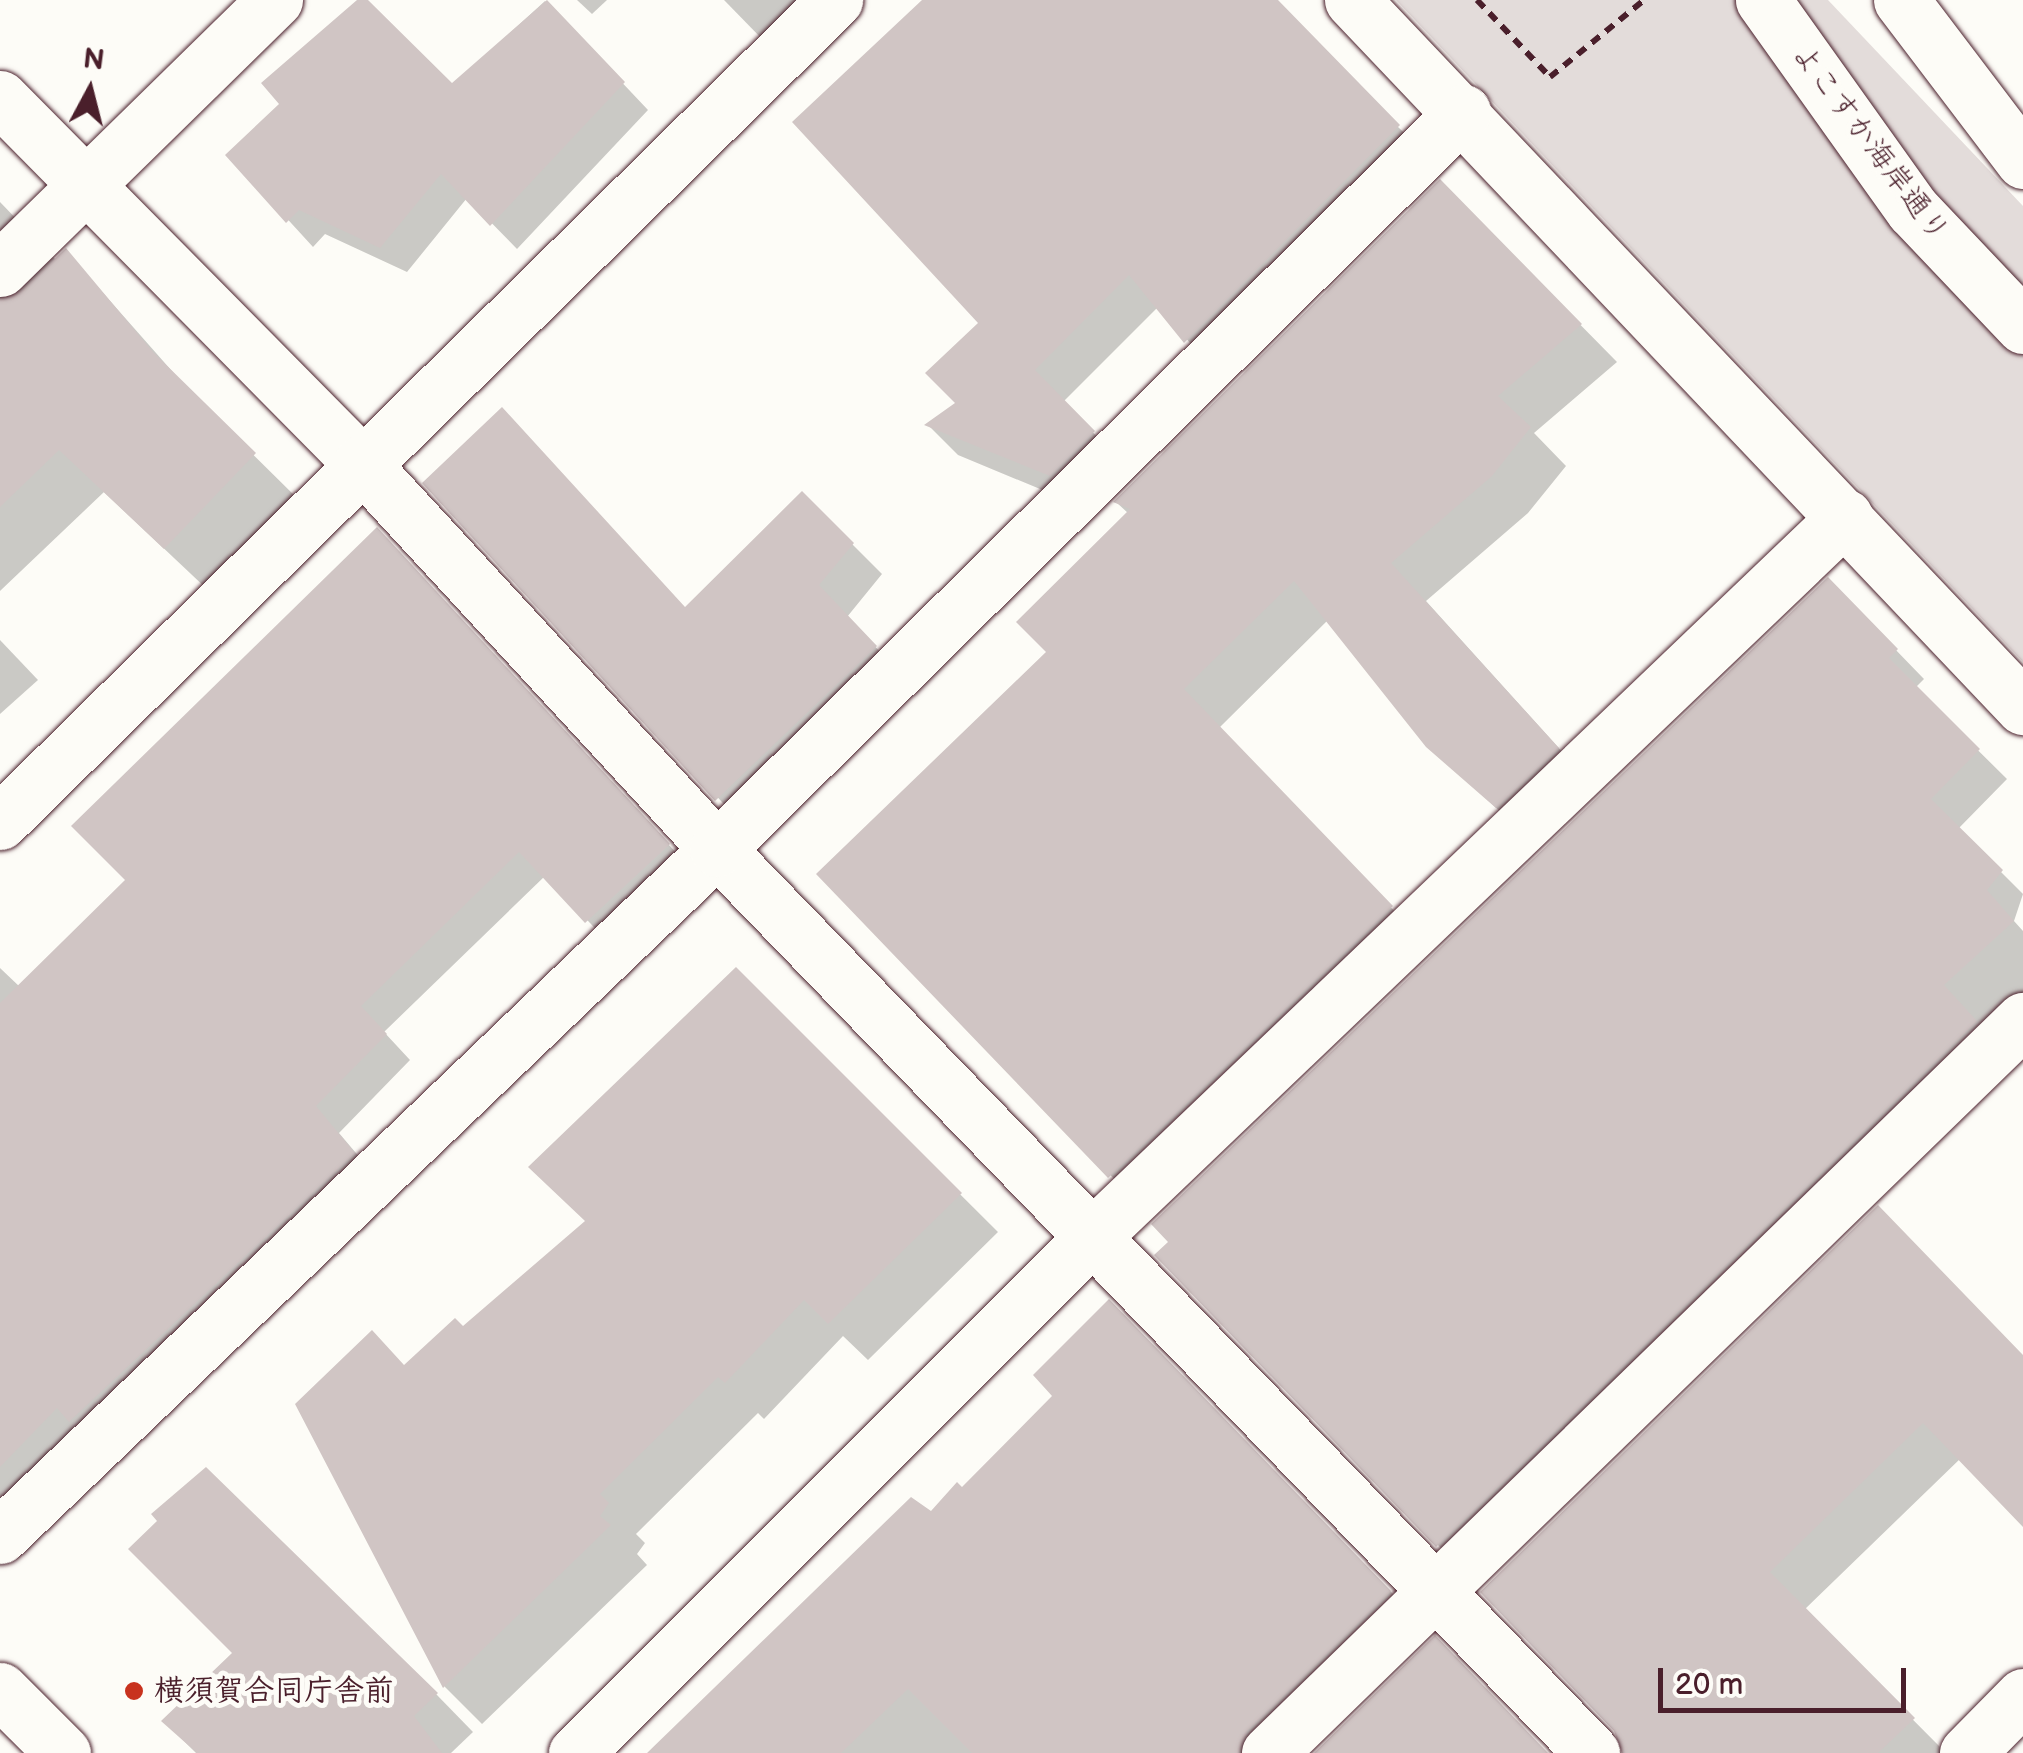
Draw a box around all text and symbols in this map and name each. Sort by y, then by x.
street label: よこすか海岸通り [1783,36,1957,250]
north arrow [40,40,140,140]
text: N [81,42,106,77]
scale bar [1663,1648,1910,1710]
text: 20 m [1675,1667,1743,1703]
place label: 横須賀合同庁舎前 [154,1673,394,1709]
marker: 横須賀合同庁舎前 [123,1680,145,1702]

